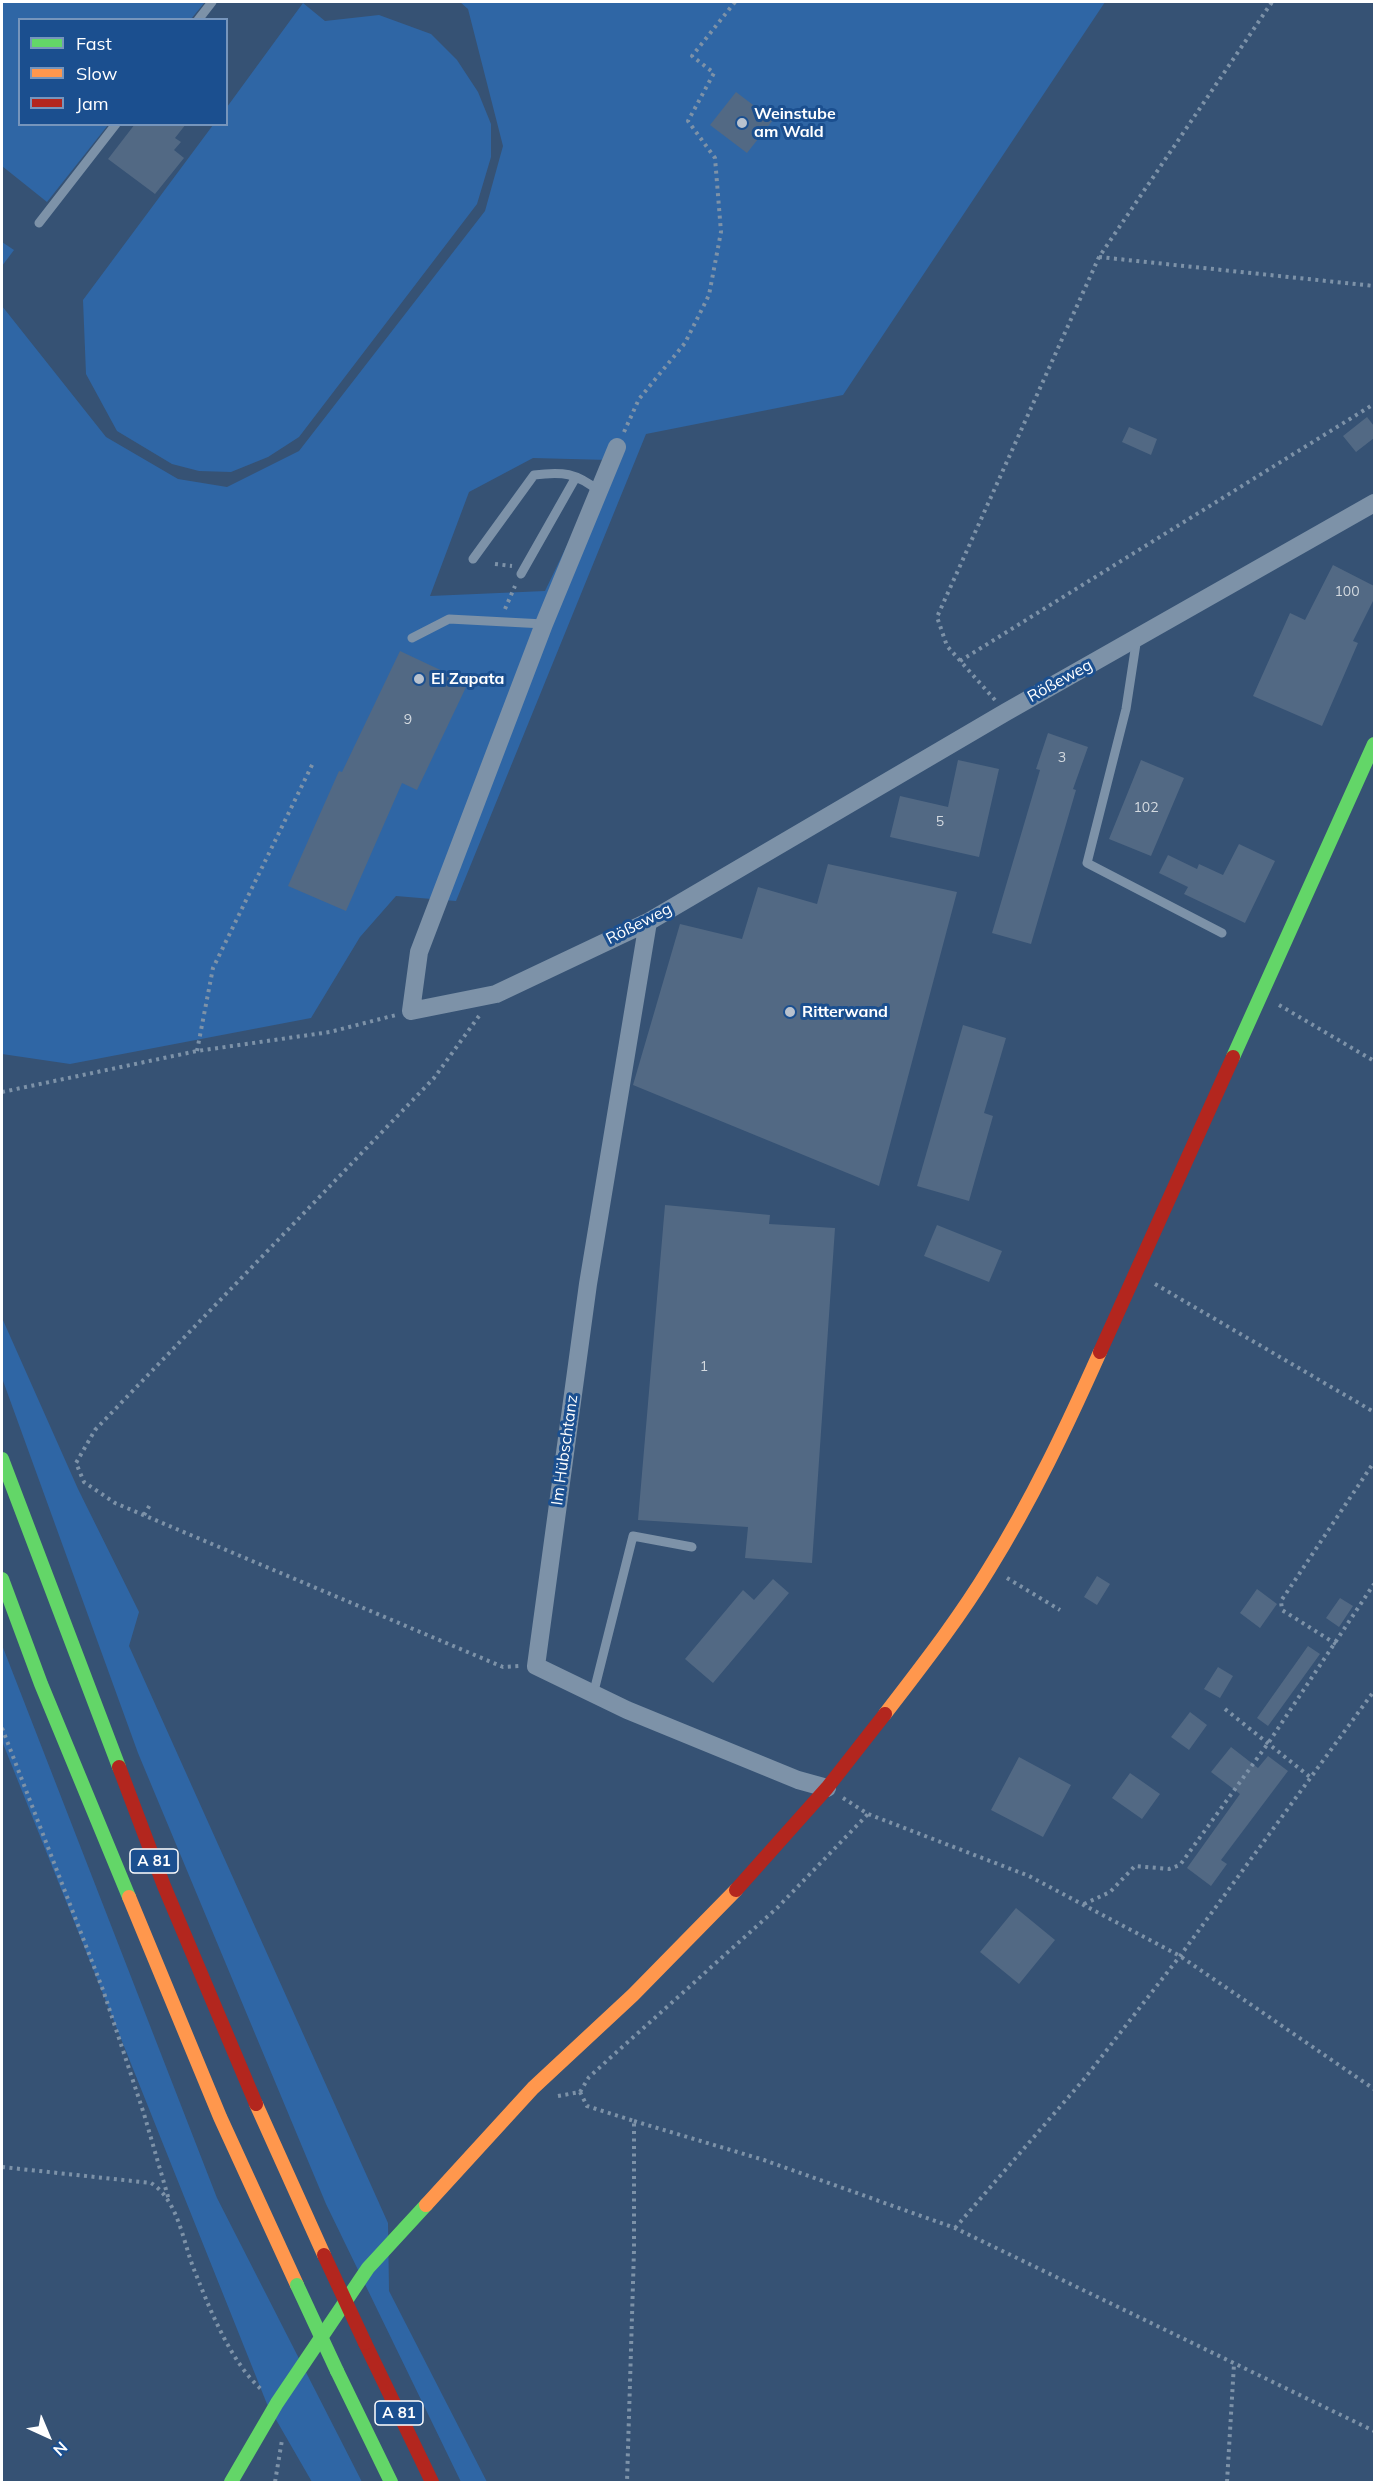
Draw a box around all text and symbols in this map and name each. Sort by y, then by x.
legend [18,18,228,126]
text: Fast [76,32,112,55]
text: Slow [76,62,117,85]
text: Jam [76,92,109,115]
place label: Weinstube am Wald [754,104,836,142]
marker: Weinstube am Wald [735,116,749,130]
house number: 100 [1334,584,1360,600]
street label: Rößeweg [1024,655,1096,707]
place label: El Zapata [431,669,504,689]
marker: El Zapata [412,672,426,686]
house number: 9 [404,712,412,728]
house number: 3 [1058,750,1066,766]
house number: 102 [1133,800,1159,816]
house number: 5 [936,814,944,830]
street label: Rößeweg [603,899,675,949]
place label: Ritterwand [802,1002,888,1022]
marker: Ritterwand [783,1005,797,1019]
house number: 1 [700,1359,708,1375]
street label: Im Hübschtanz [548,1393,582,1507]
road number: A 81 [130,1849,178,1873]
road number: A 81 [375,2401,423,2425]
north arrow [18,2406,78,2466]
text: N [49,2438,72,2460]

